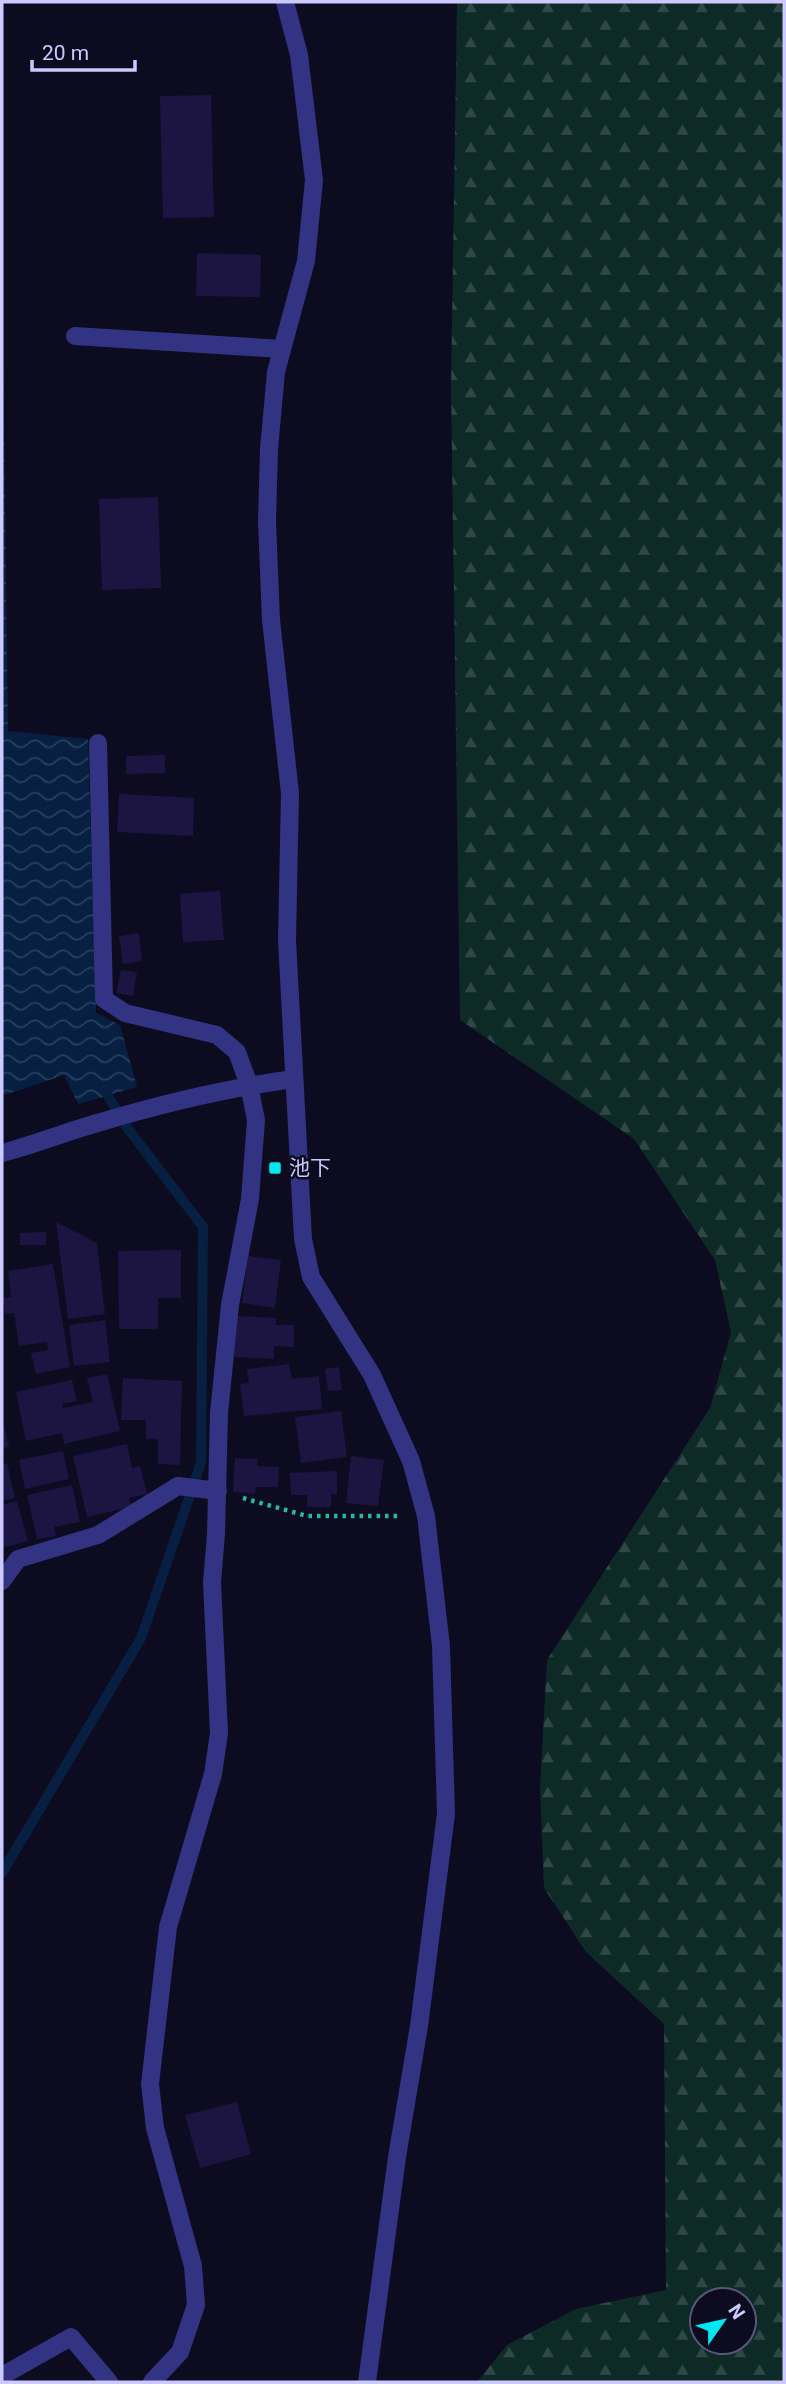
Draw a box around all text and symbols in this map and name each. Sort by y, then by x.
scale bar [32,28,135,72]
text: 20 m [42,41,89,65]
place label: 池下 [289,1156,331,1180]
marker: 池下 [267,1160,283,1176]
north arrow [688,2286,758,2356]
text: N [723,2300,750,2324]

